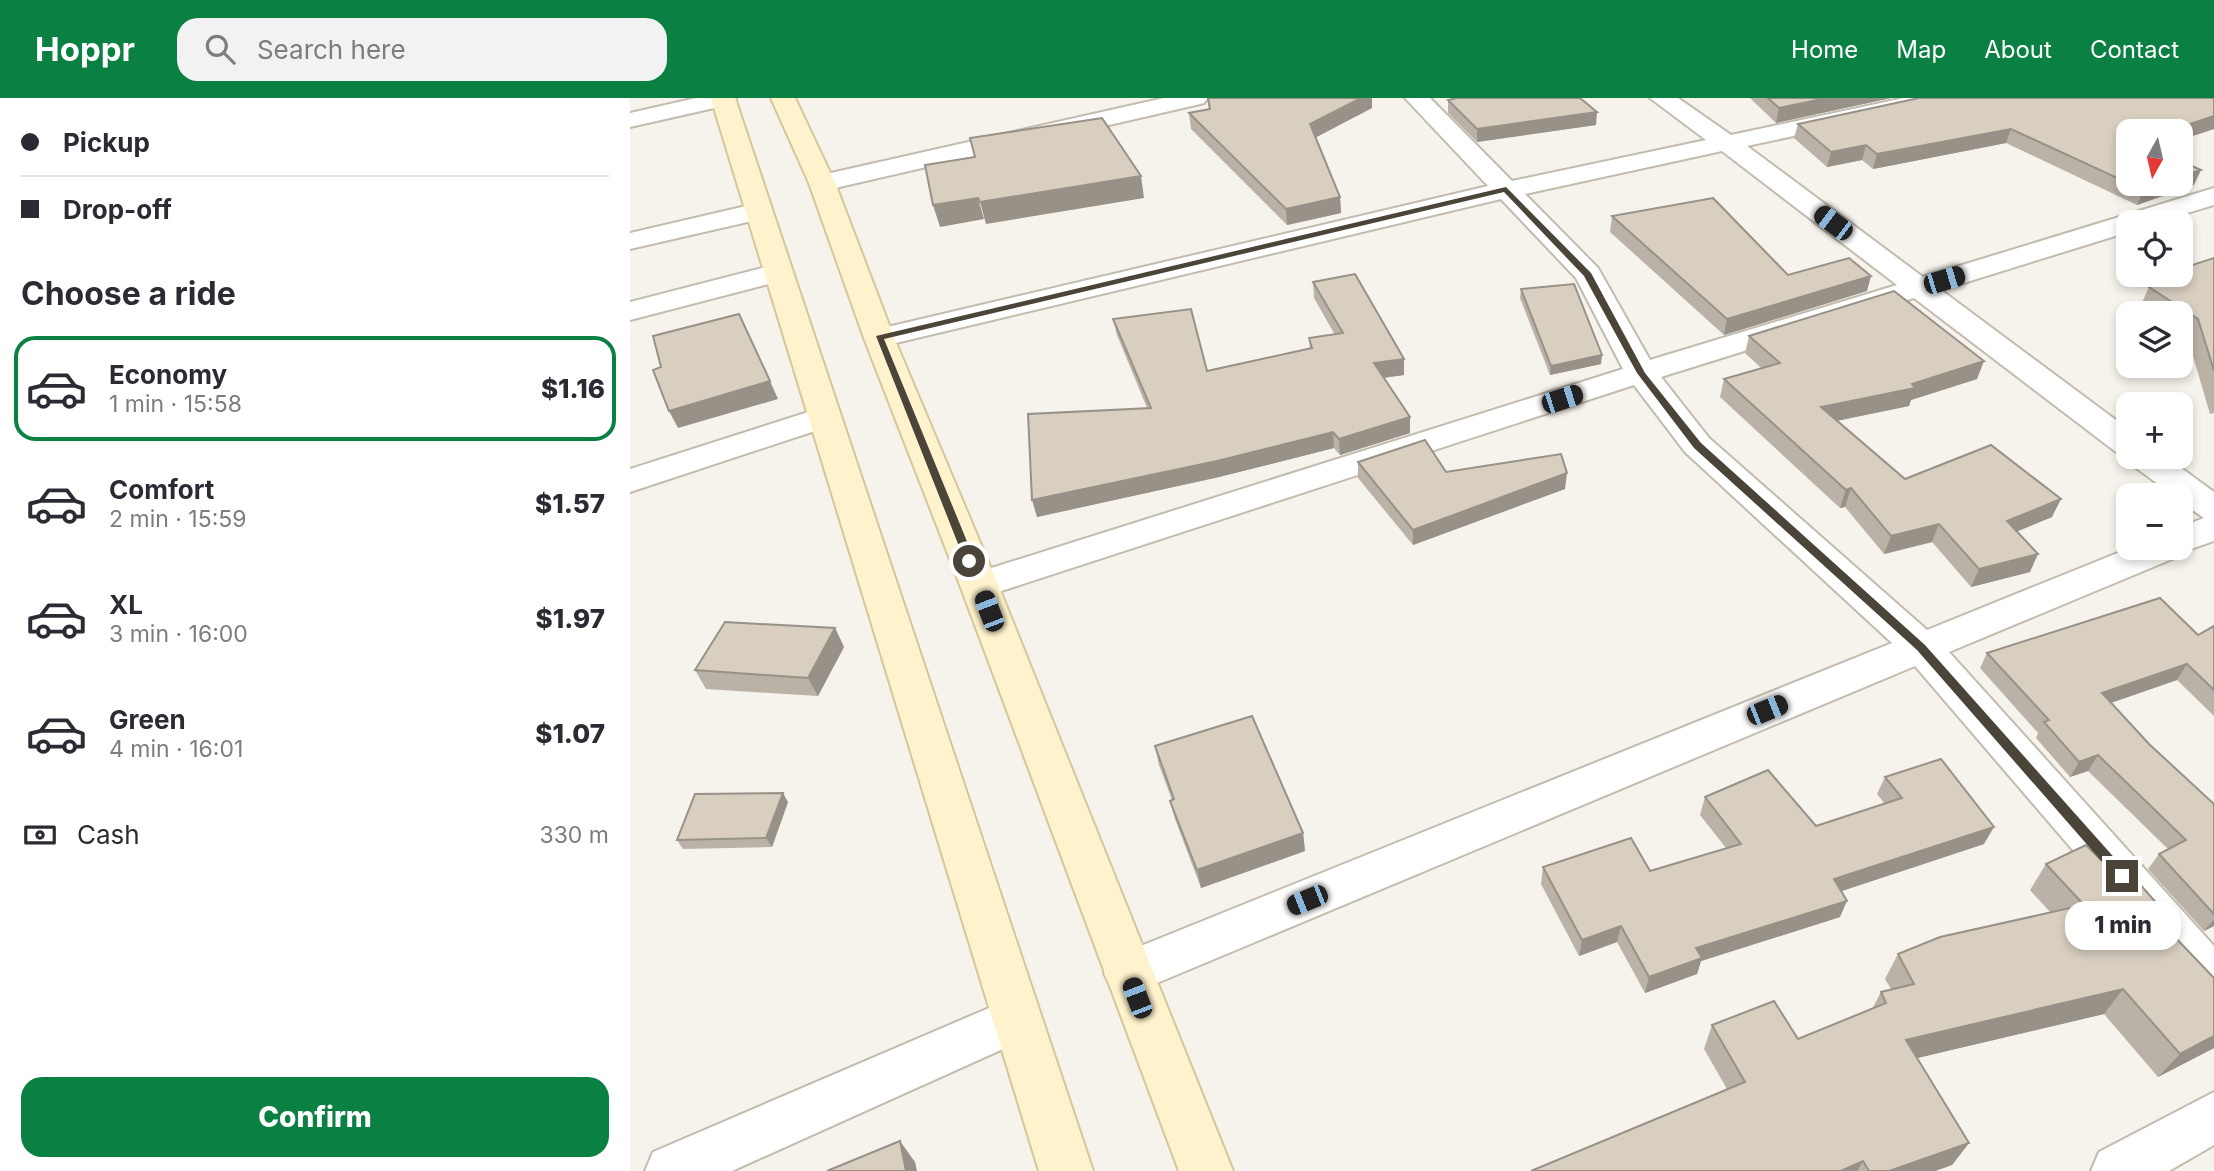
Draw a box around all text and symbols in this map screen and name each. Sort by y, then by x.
search box [177,18,667,81]
text: Hoppr [35,29,135,69]
icon: search [201,30,239,68]
text: Search here [257,34,406,65]
text: Home [1791,35,1858,64]
text: Map [1896,35,1946,64]
text: About [1984,35,2052,64]
text: Contact [2090,35,2179,64]
north arrow [2116,119,2193,196]
map controls [2116,119,2193,560]
text: Pickup [63,127,150,158]
text: Drop-off [63,194,172,225]
car [1810,202,1857,244]
button: locate [2116,210,2193,287]
car [1921,264,1968,296]
text: Choose a ride [21,274,236,313]
button: layers [2116,301,2193,378]
icon: car [25,357,88,420]
text: Economy [109,359,227,390]
text: $1.16 [541,373,605,404]
car [1539,383,1586,415]
text: 1 min · 15:58 [109,390,242,418]
button: + [2116,392,2193,469]
icon: car [25,472,88,535]
text: Comfort [109,474,214,505]
button: − [2116,483,2193,560]
text: $1.57 [535,488,605,519]
text: 2 min · 15:59 [109,505,247,533]
route start [953,545,985,577]
icon: car [25,587,88,650]
car [972,588,1007,634]
text: XL [109,589,143,620]
text: $1.97 [536,603,605,634]
text: 3 min · 16:00 [109,620,248,648]
car [1744,692,1791,728]
icon: car [25,702,88,765]
text: Green [109,704,186,735]
text: $1.07 [535,718,605,749]
text: 4 min · 16:01 [109,735,243,763]
icon: cash [21,816,59,854]
text: Cash [77,819,140,850]
text: 330 m [539,821,609,849]
route end [2106,860,2138,892]
car [1284,882,1331,918]
callout: 1 min [2064,900,2180,950]
text: 1 min [2094,911,2152,939]
car [1120,975,1155,1021]
button: Confirm [21,1077,609,1157]

